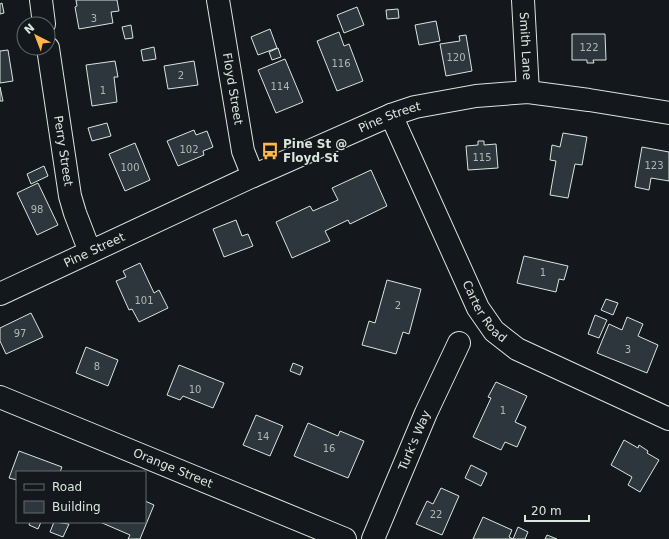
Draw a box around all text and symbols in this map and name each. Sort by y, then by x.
street label: Smith Lane [517,12,534,80]
house number: 3 [91,13,97,24]
north arrow [16,16,56,56]
text: N [22,21,37,37]
house number: 122 [579,42,599,53]
street label: Floyd Street [220,52,246,126]
house number: 120 [446,52,466,63]
house number: 116 [331,58,351,69]
house number: 2 [178,70,184,81]
house number: 114 [270,81,290,92]
house number: 1 [100,85,106,96]
street label: Pine Street [356,99,422,136]
street label: Perry Street [51,115,76,187]
place label: Pine St @ Floyd St [283,137,347,165]
bus stop icon: Pine St @ Floyd St [260,141,280,161]
house number: 102 [179,144,199,155]
house number: 115 [472,152,492,163]
house number: 123 [644,160,664,171]
house number: 100 [120,162,140,173]
house number: 98 [31,204,43,215]
street label: Pine Street [62,230,127,270]
house number: 1 [540,267,546,278]
street label: Carter Road [459,278,509,345]
house number: 101 [134,295,154,306]
house number: 2 [395,300,401,311]
house number: 97 [14,328,26,339]
house number: 3 [625,344,631,355]
house number: 8 [94,361,100,372]
house number: 10 [189,384,201,395]
house number: 1 [500,405,506,416]
street label: Turk's Way [395,408,433,474]
house number: 14 [257,431,269,442]
house number: 16 [323,443,335,454]
street label: Orange Street [131,446,215,491]
legend [16,471,146,523]
text: Road [52,480,82,494]
scale bar [525,497,589,523]
text: Building [52,500,101,514]
text: 20 m [531,504,562,518]
house number: 22 [430,509,442,520]

